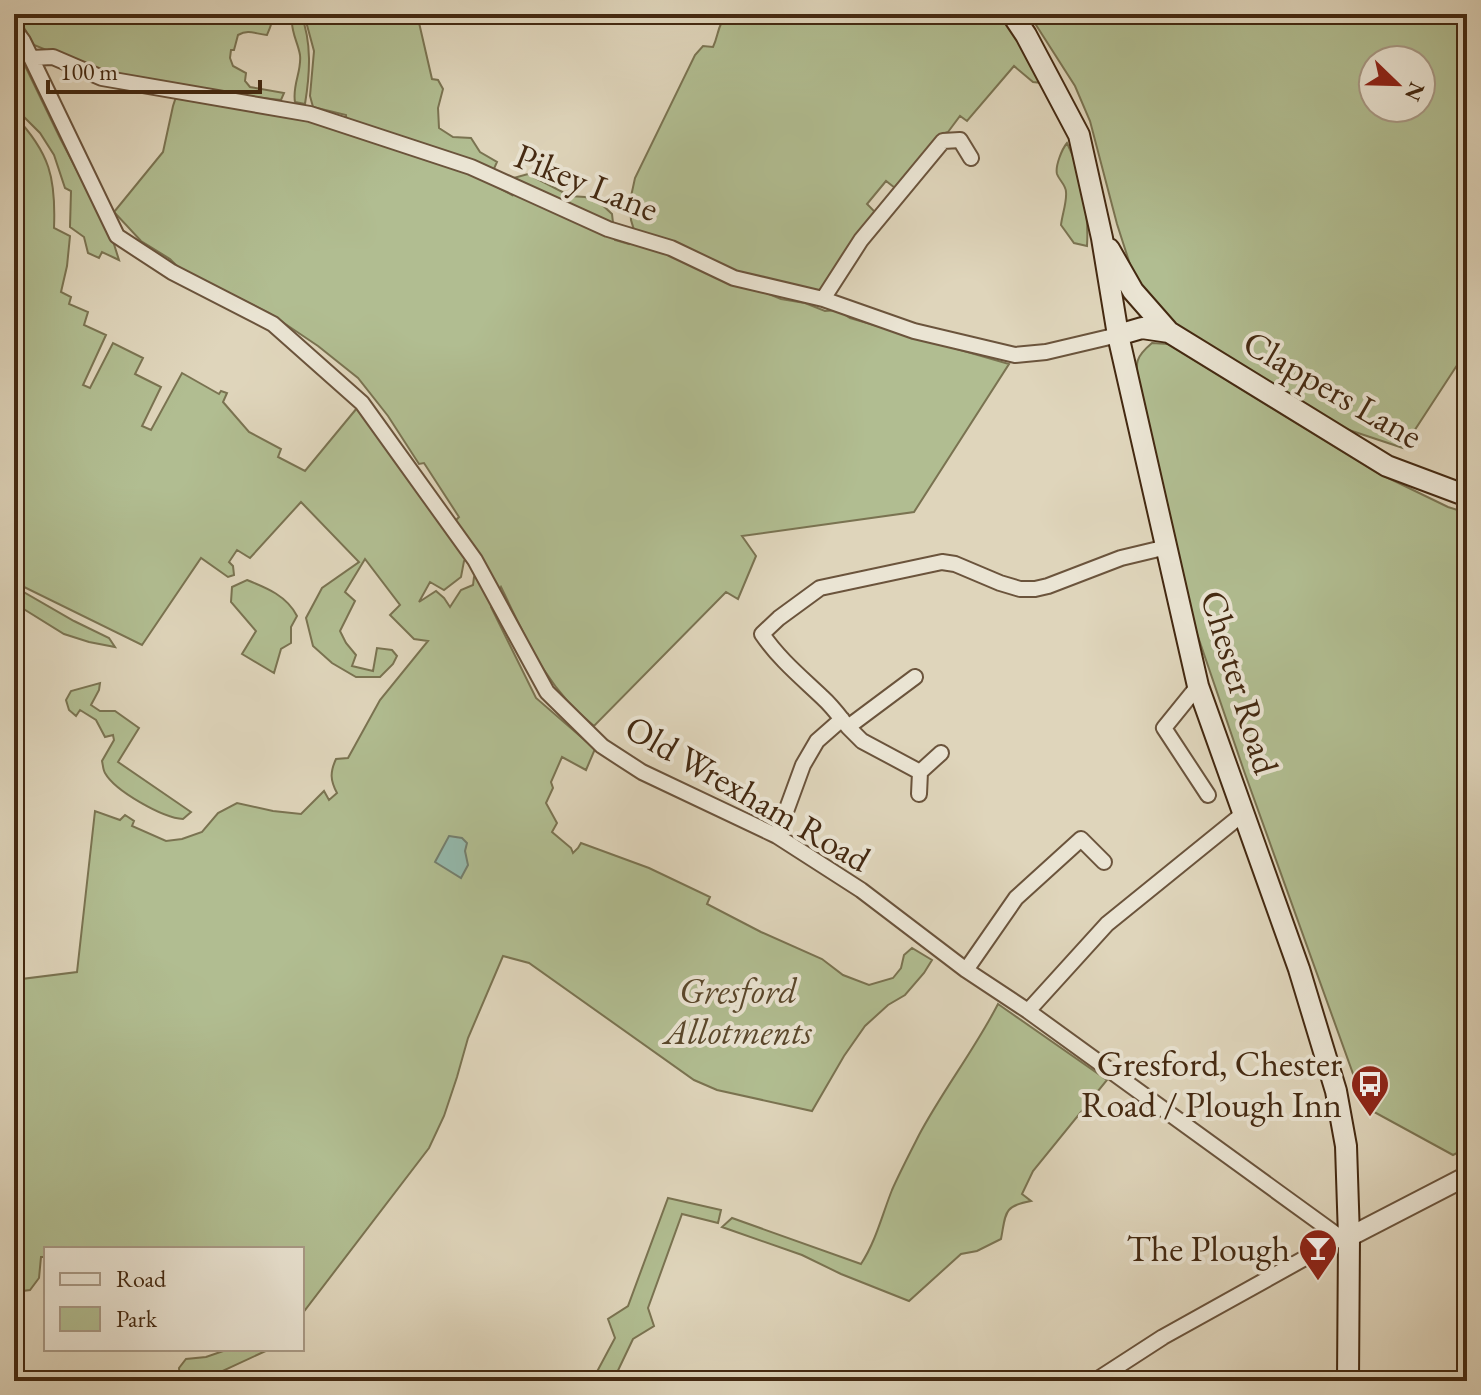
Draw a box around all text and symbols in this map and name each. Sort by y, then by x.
scale bar [48,44,260,94]
north arrow [1357,44,1437,124]
text: 100 m [60,56,118,87]
text: N [1398,78,1432,106]
street label: Pikey Lane [508,132,666,232]
street label: Clappers Lane [1235,319,1431,459]
street label: Chester Road [1190,584,1290,780]
street label: Old Wrexham Road [617,704,880,883]
park label: Gresford Allotments [661,967,813,1055]
place label: Gresford, Chester Road / Plough Inn [1081,1040,1342,1128]
bus stop icon: Gresford, Chester Road / Plough Inn [1349,1063,1391,1118]
place label: The Plough [1127,1225,1290,1272]
bar icon: The Plough [1297,1227,1339,1282]
legend [44,1247,304,1351]
text: Road [116,1263,167,1294]
text: Park [116,1303,158,1334]

